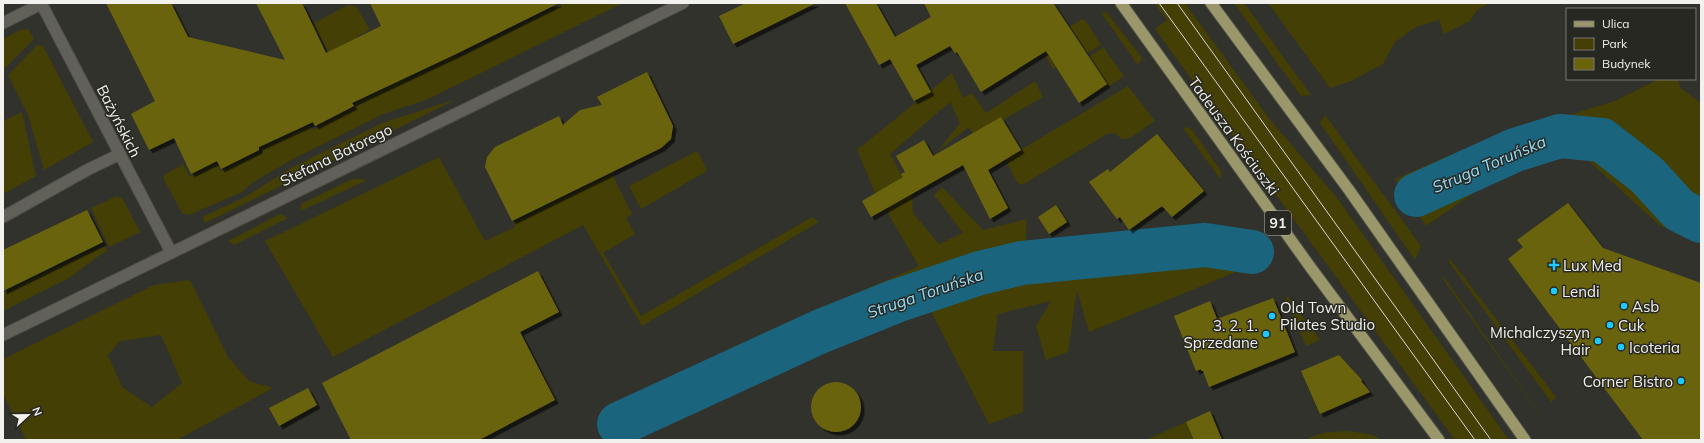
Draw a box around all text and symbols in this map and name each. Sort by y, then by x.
legend [1566,8,1696,80]
text: Ulica [1602,16,1630,31]
text: Park [1602,36,1628,51]
text: Budynek [1602,56,1651,71]
street label: Tadeusza Kościuszki [1185,73,1283,199]
street label: Bażyńskich [93,82,145,160]
street label: Stefana Batorego [277,120,395,190]
water label: Struga Toruńska [1429,131,1549,197]
road number: 91 [1265,211,1291,235]
place label: Lux Med [1563,256,1622,275]
marker: Lux Med [1548,259,1560,271]
water label: Struga Toruńska [864,264,986,322]
place label: Lendi [1562,282,1600,301]
marker: Lendi [1549,286,1559,296]
place label: Asb [1632,297,1659,316]
place label: Old Town Pilates Studio [1280,298,1375,334]
marker: Asb [1619,301,1629,311]
marker: Old Town Pilates Studio [1267,311,1277,321]
place label: 3. 2. 1. Sprzedane [1183,316,1258,352]
place label: Cuk [1618,316,1645,335]
marker: Cuk [1605,320,1615,330]
place label: Michalczyszyn Hair [1490,323,1591,359]
marker: 3. 2. 1. Sprzedane [1261,329,1271,339]
marker: Michalczyszyn Hair [1593,336,1603,346]
place label: Icoteria [1629,338,1680,357]
marker: Icoteria [1616,342,1626,352]
place label: Corner Bistro [1583,372,1673,391]
marker: Corner Bistro [1676,376,1686,386]
north arrow [8,395,48,435]
text: N [29,405,45,418]

